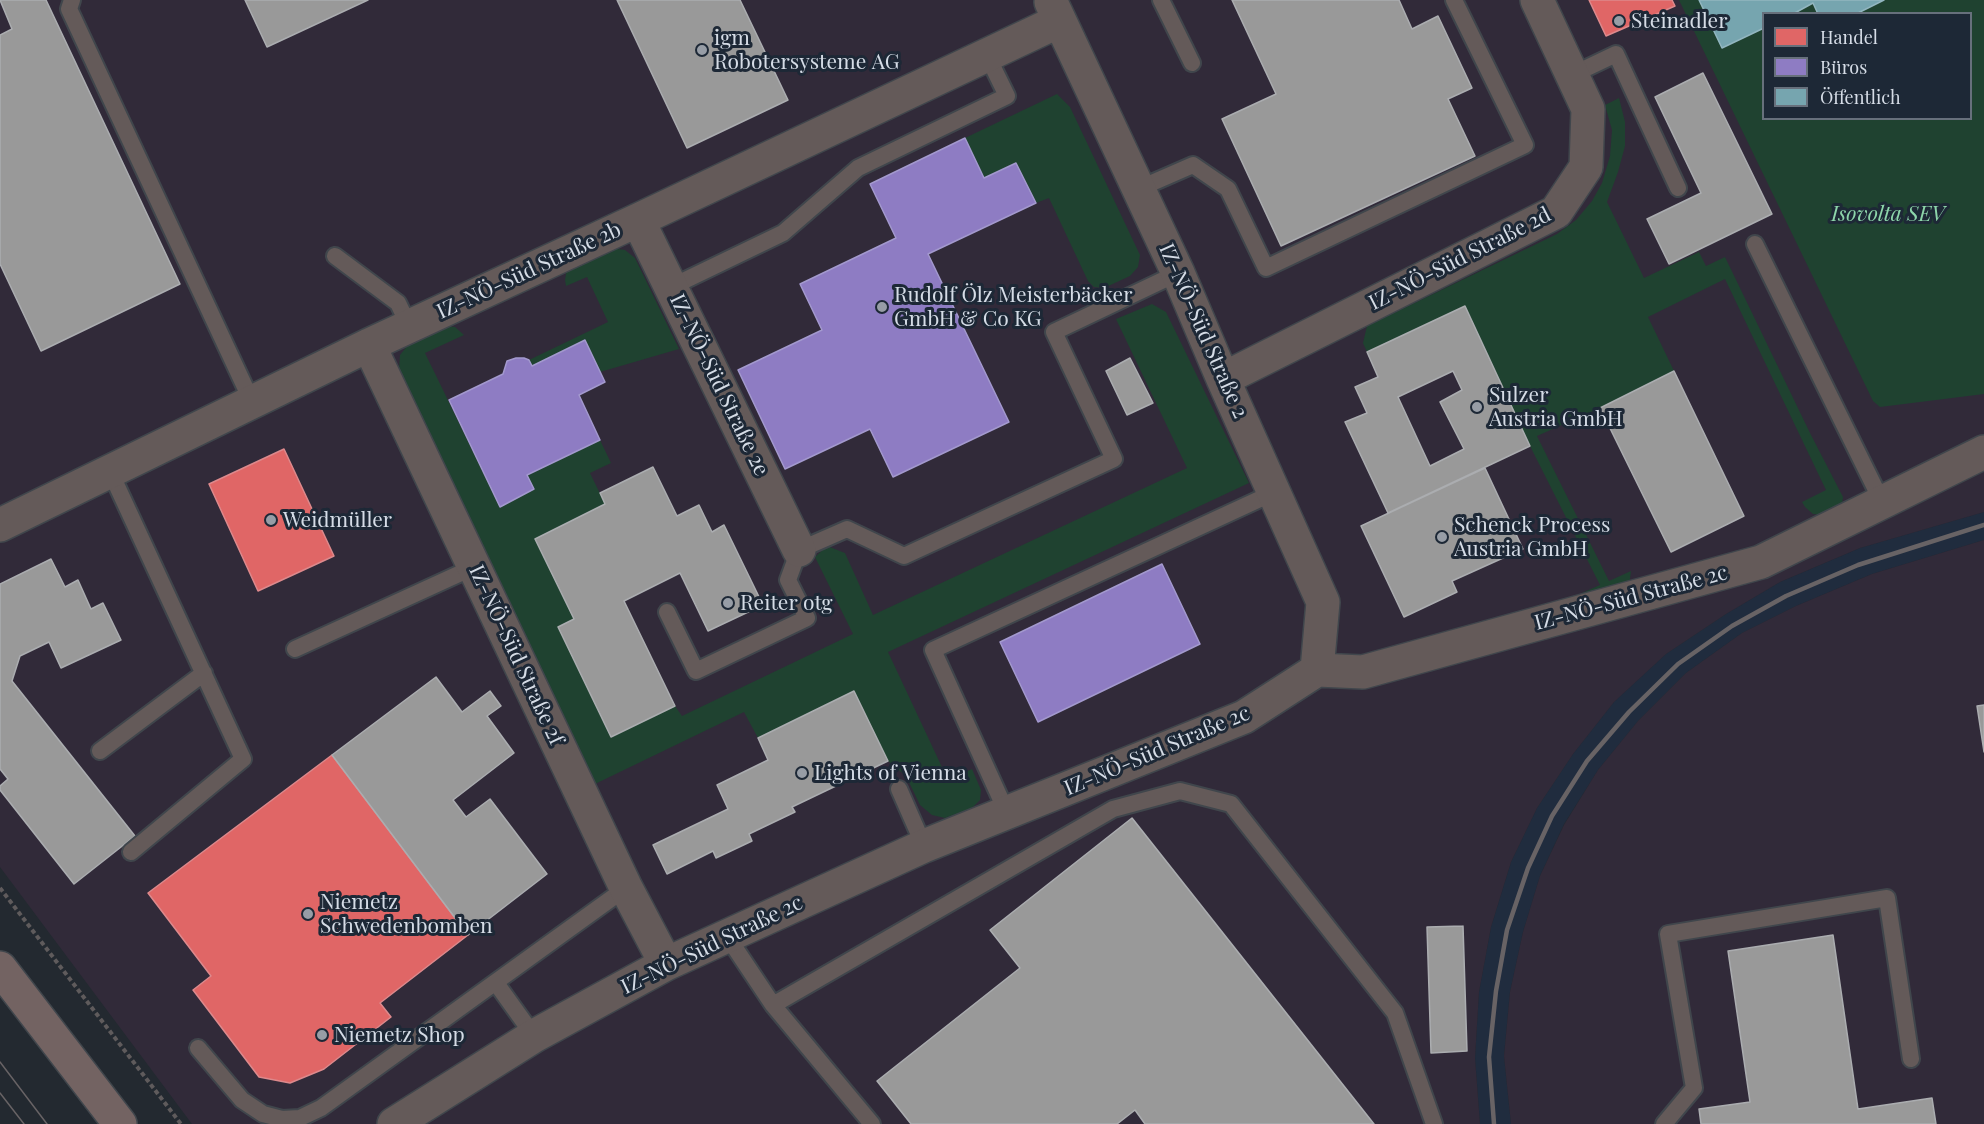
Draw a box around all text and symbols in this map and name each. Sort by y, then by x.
place label: Steinadler [1631,8,1728,34]
legend [1762,12,1972,120]
marker: Steinadler [1612,14,1626,28]
place label: igm Robotersysteme AG [714,25,899,75]
text: Handel [1820,25,1878,49]
marker: igm Robotersysteme AG [695,43,709,57]
text: Büros [1820,55,1867,79]
text: Öffentlich [1820,85,1901,109]
park label: Isovolta SEV [1831,201,1945,227]
street label: IZ-NÖ-Süd Straße 2d [1365,202,1555,316]
street label: IZ-NÖ-Süd Straße 2b [433,217,625,325]
street label: IZ-NÖ-Süd Straße 2 [1153,240,1253,422]
place label: Rudolf Ölz Meisterbäcker GmbH & Co KG [894,282,1133,332]
street label: IZ-NÖ-Süd Straße 2e [664,290,774,480]
marker: Rudolf Ölz Meisterbäcker GmbH & Co KG [875,300,889,314]
place label: Sulzer Austria GmbH [1489,382,1623,432]
marker: Sulzer Austria GmbH [1470,400,1484,414]
place label: Weidmüller [283,507,392,533]
place label: Schenck Process Austria GmbH [1454,512,1610,562]
marker: Weidmüller [264,513,278,527]
marker: Schenck Process Austria GmbH [1435,530,1449,544]
street label: IZ-NÖ-Süd Straße 2c [1532,560,1730,636]
street label: IZ-NÖ-Süd Straße 2f [463,561,569,749]
place label: Reiter otg [740,590,833,616]
marker: Reiter otg [721,596,735,610]
street label: IZ-NÖ-Süd Straße 2c [1061,701,1253,801]
place label: Lights of Vienna [814,760,967,786]
marker: Lights of Vienna [795,766,809,780]
place label: Niemetz Schwedenbomben [320,889,493,939]
street label: IZ-NÖ-Süd Straße 2c [617,890,807,1000]
marker: Niemetz Schwedenbomben [301,907,315,921]
place label: Niemetz Shop [334,1022,465,1048]
marker: Niemetz Shop [315,1028,329,1042]

